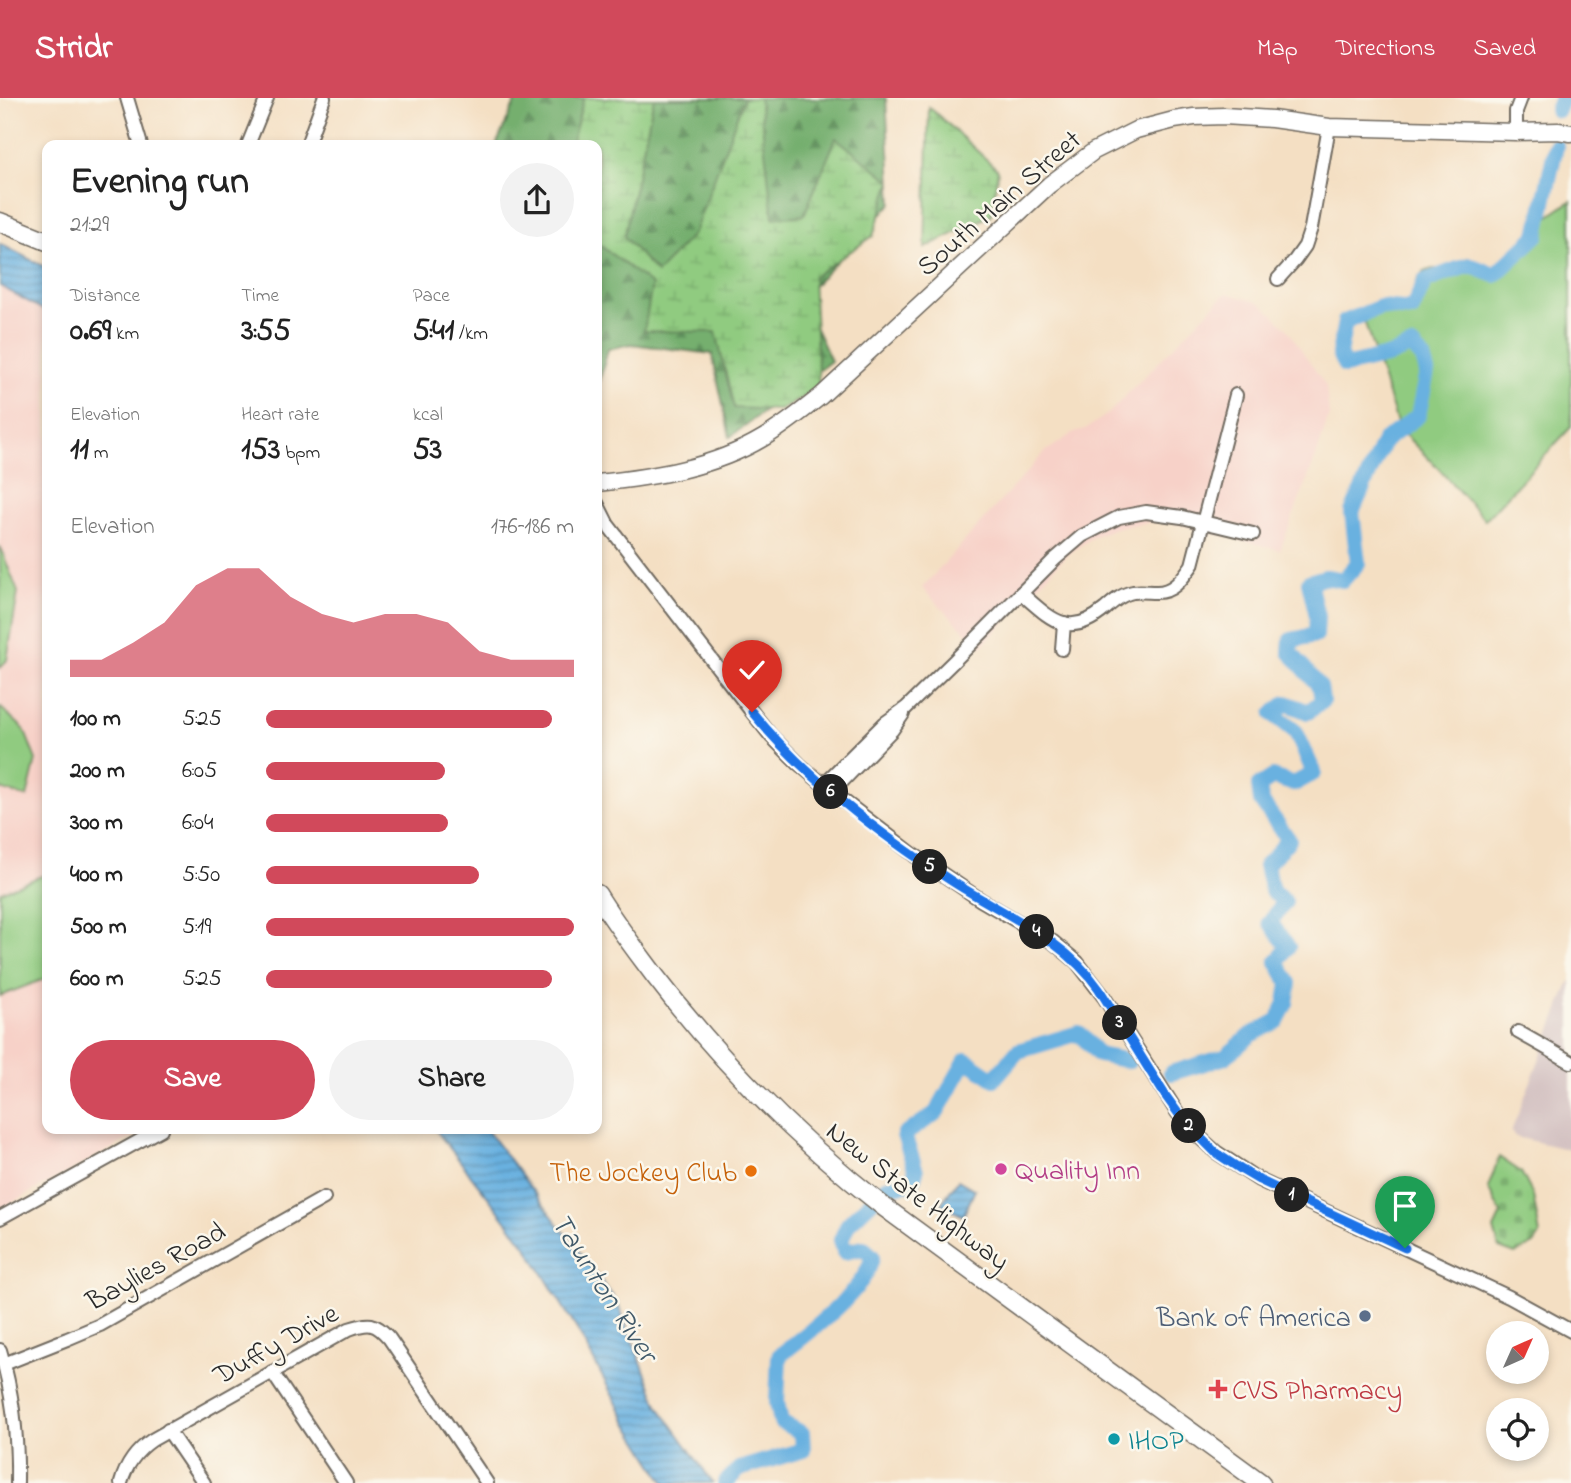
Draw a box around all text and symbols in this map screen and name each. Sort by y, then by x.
text: Stridr [35,25,112,73]
text: Map [1257,32,1298,67]
text: Directions [1336,32,1435,67]
text: Saved [1473,32,1536,67]
street label: South Main Street [909,121,1092,288]
text: Evening run [70,155,249,211]
button: share [500,163,574,237]
text: 21:29 [70,209,109,242]
text: Distance [70,283,140,310]
text: Time [241,283,279,310]
text: Pace [413,283,450,310]
text: 0.69 [70,310,111,354]
text: 3:55 [241,310,291,354]
text: 5:41 [413,310,454,354]
text: km [111,321,139,348]
text: /km [454,321,488,348]
text: Elevation [70,402,140,429]
text: Heart rate [241,402,319,429]
text: kcal [413,402,443,429]
text: 11 [70,429,89,473]
text: 153 [241,429,280,473]
text: 53 [413,429,442,473]
text: m [89,440,109,467]
text: bpm [280,440,320,467]
text: Elevation [70,511,155,544]
text: 176–186 m [491,511,574,544]
pin [722,640,782,712]
icon: check [733,651,771,689]
text: 100 m [70,703,121,736]
text: 5:25 [182,703,222,736]
text: 200 m [70,755,125,788]
text: 6:05 [182,755,217,788]
pin: 6 [814,774,848,810]
text: 6 [826,778,835,805]
text: 300 m [70,807,123,840]
text: 6:04 [182,807,214,840]
pin: 5 [912,850,948,884]
text: 5 [924,853,935,880]
text: 400 m [70,859,123,892]
text: 5:50 [182,859,220,892]
text: 500 m [70,911,127,944]
text: 5:19 [182,911,211,944]
pin: 4 [1020,914,1054,950]
text: 4 [1033,918,1040,945]
text: 600 m [70,963,124,996]
text: 5:25 [182,963,222,996]
pin: 3 [1102,1006,1138,1040]
text: 3 [1116,1009,1123,1036]
button: Save [70,1040,315,1120]
button: Share [329,1040,574,1120]
pin: 2 [1172,1108,1206,1144]
text: 2 [1184,1112,1193,1139]
street label: New State Highway [816,1113,1017,1283]
place label: Quality Inn [1015,1152,1140,1193]
place label: The Jockey Club [549,1154,737,1195]
marker: Quality Inn [993,1161,1009,1177]
marker: The Jockey Club [743,1163,759,1179]
pin [1375,1176,1435,1248]
pin: 1 [1274,1178,1310,1212]
text: 1 [1288,1181,1295,1208]
icon: arrive [1386,1187,1424,1225]
water label: Taunton River [538,1205,669,1375]
street label: Baylies Road [79,1213,234,1324]
street label: Duffy Drive [206,1295,347,1398]
place label: Bank of America [1156,1299,1351,1340]
marker: Bank of America [1357,1308,1373,1324]
north arrow [1486,1321,1549,1384]
map controls [1486,1321,1549,1461]
place label: CVS Pharmacy [1232,1372,1402,1413]
marker: CVS Pharmacy [1210,1381,1226,1397]
button: locate [1486,1398,1549,1461]
place label: IHOP [1128,1422,1184,1463]
marker: IHOP [1106,1431,1122,1447]

